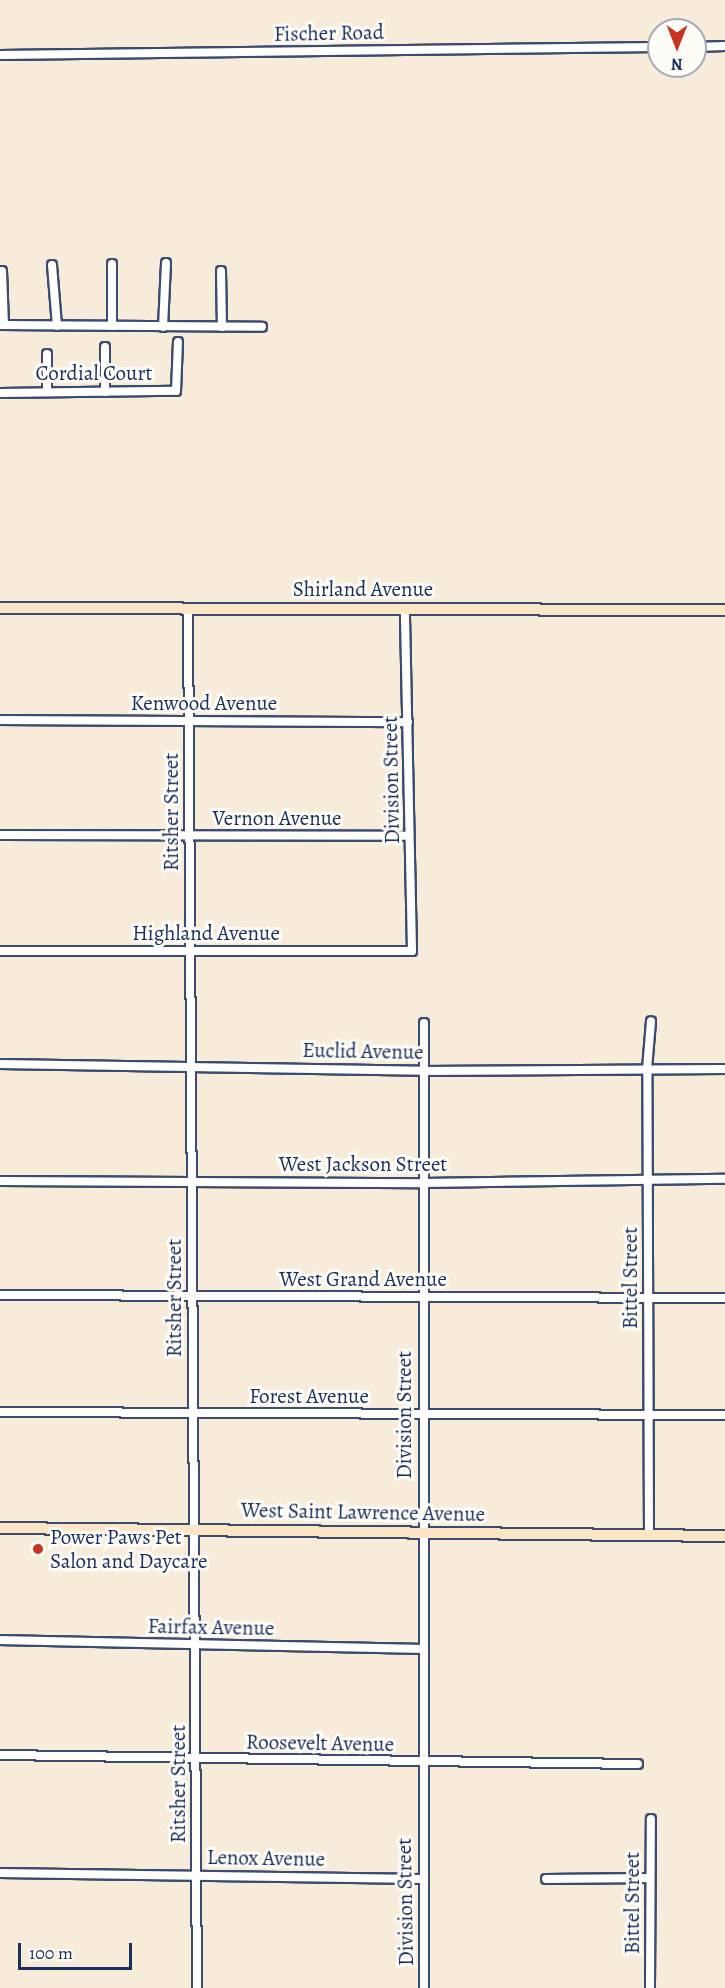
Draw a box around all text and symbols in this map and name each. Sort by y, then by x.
north arrow [647,18,707,78]
street label: Fischer Road [274,19,384,47]
text: N [671,53,683,75]
street label: Cordial Court [36,360,152,386]
street label: Shirland Avenue [293,576,433,602]
street label: Kenwood Avenue [131,690,277,716]
street label: Division Street [377,716,405,844]
street label: Ritsher Street [158,753,184,871]
street label: Vernon Avenue [213,805,341,831]
street label: Highland Avenue [132,920,280,946]
street label: Euclid Avenue [302,1037,424,1065]
street label: West Jackson Street [279,1151,447,1177]
street label: Bittel Street [617,1227,643,1329]
street label: Ritsher Street [161,1239,187,1357]
street label: West Grand Avenue [279,1266,447,1292]
street label: Division Street [391,1351,417,1479]
street label: Forest Avenue [249,1383,369,1409]
street label: West Saint Lawrence Avenue [241,1497,485,1527]
place label: Power Paws Pet Salon and Daycare [50,1524,207,1574]
marker: Power Paws Pet Salon and Daycare [31,1542,45,1556]
street label: Fairfax Avenue [147,1613,275,1641]
street label: Ritsher Street [165,1725,191,1843]
street label: Roosevelt Avenue [246,1729,394,1757]
street label: Division Street [391,1838,419,1966]
street label: Lenox Avenue [207,1844,325,1872]
street label: Bittel Street [619,1852,645,1954]
scale bar [21,1931,135,1969]
text: 100 m [29,1941,73,1965]

